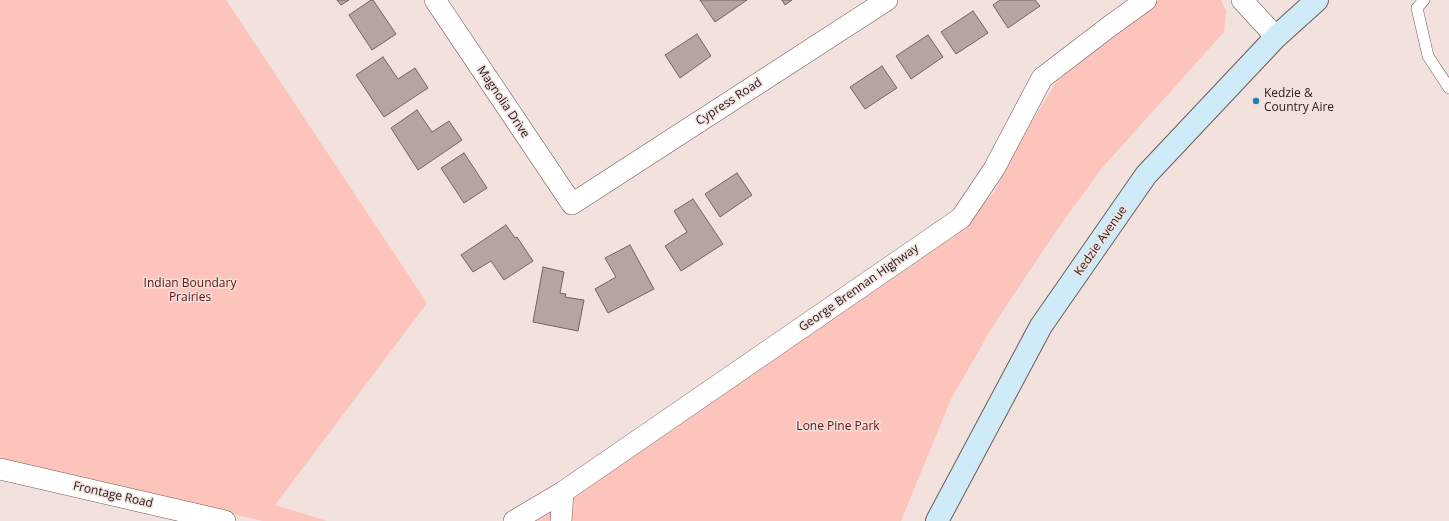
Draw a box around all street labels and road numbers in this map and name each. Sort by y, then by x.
street label: Magnolia Drive [474,63,532,141]
street label: Cypress Road [693,75,765,129]
street label: Kedzie Avenue [1072,203,1130,279]
street label: George Brennan Highway [796,241,922,335]
street label: Frontage Road [72,479,154,511]

